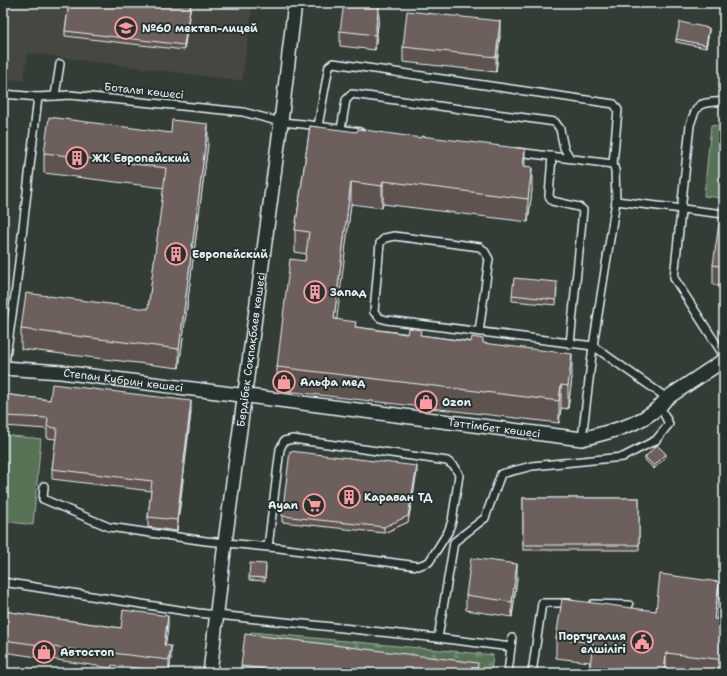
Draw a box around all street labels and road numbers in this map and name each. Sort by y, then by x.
street label: Боталы көшесі [103,79,185,103]
street label: Бердібек Соқпақбаев көшесі [233,271,268,428]
street label: Степан Кубрин көшесі [63,365,184,395]
street label: Тәттімбет көшесі [447,414,541,441]

